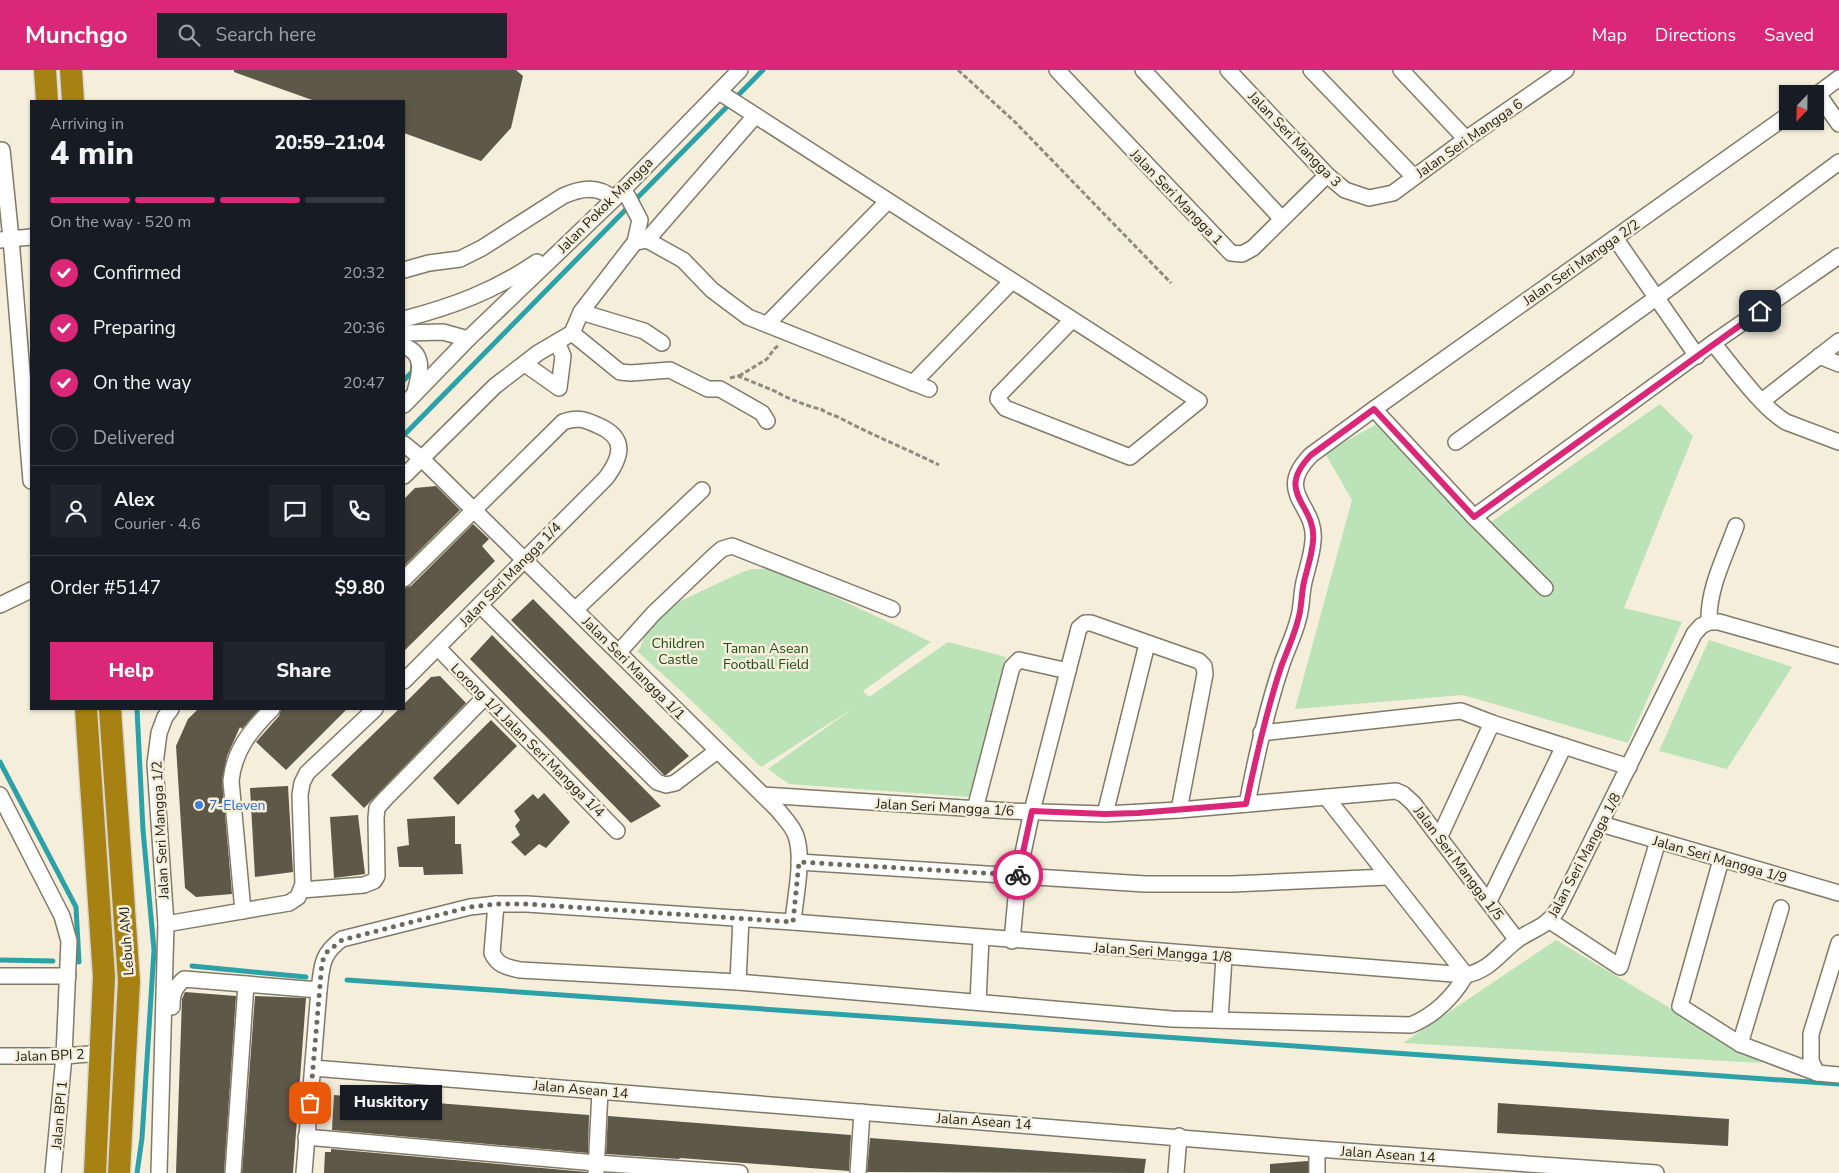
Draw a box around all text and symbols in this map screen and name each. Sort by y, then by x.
search box [157,13,507,58]
text: Munchgo [25,19,127,51]
icon: search [175,21,203,49]
text: Search here [215,22,316,48]
text: Map [1592,23,1627,47]
text: Directions [1655,23,1736,47]
text: Saved [1764,23,1814,47]
north arrow [1779,85,1824,130]
map controls [1779,85,1824,130]
street label: Jalan Seri Mangga 3 [1243,87,1345,191]
street label: Jalan Seri Mangga 6 [1411,94,1526,183]
text: Arriving in [50,113,124,135]
text: 20:59–21:04 [274,130,385,156]
text: 4 min [50,132,134,175]
street label: Jalan Seri Mangga 1 [1125,145,1227,249]
street label: Jalan Pokok Mangga [553,153,657,258]
text: On the way · 520 m [50,211,191,233]
street label: Jalan Seri Mangga 2/2 [1518,215,1643,310]
icon: check [50,259,78,287]
text: Confirmed [93,260,181,286]
text: 20:32 [343,262,385,284]
pin [1739,290,1781,332]
icon: home [1746,297,1774,325]
icon: check [50,314,78,342]
text: Preparing [93,315,176,341]
text: 20:36 [343,317,385,339]
icon: check [50,369,78,397]
text: On the way [93,370,191,396]
text: 20:47 [343,372,385,394]
text: Delivered [93,425,175,451]
button: person [50,485,102,537]
button: chat [269,485,321,537]
button: phone [333,485,385,537]
text: Alex [114,487,155,513]
text: Courier · 4.6 [114,513,200,535]
street label: Jalan Seri Mangga 1/4 [455,518,565,631]
text: Order #5147 [50,575,161,601]
text: $9.80 [335,575,385,601]
street label: Jalan Seri Mangga 1/1 [577,612,689,724]
park label: Children Castle [651,634,705,669]
park label: Taman Asean Football Field [723,639,809,674]
button: Help [50,642,213,700]
button: Share [223,642,385,700]
street label: Lorong 1/1 Jalan Seri Mangga 1/4 [446,659,609,822]
street label: Jalan Seri Mangga 1/2 [147,760,174,901]
street label: Jalan Seri Mangga 1/8 [1543,790,1625,922]
street label: Jalan Seri Mangga 1/6 [874,794,1015,821]
place label: 7-Eleven [209,796,265,815]
marker: 7-Eleven [193,799,205,811]
street label: Jalan Seri Mangga 1/5 [1409,801,1508,924]
street label: Jalan Seri Mangga 1/9 [1650,831,1789,888]
courier [993,850,1043,900]
icon: bike [1004,861,1032,889]
street label: Lebuh AMJ [115,906,138,976]
street label: Jalan Seri Mangga 1/8 [1092,938,1233,967]
street label: Jalan BPI 2 [14,1045,85,1066]
street label: Jalan Asean 14 [532,1076,629,1103]
street label: Jalan BPI 1 [47,1080,72,1151]
pin [289,1082,331,1124]
callout: Huskitory [340,1086,442,1120]
icon: bag [296,1089,324,1117]
text: Huskitory [354,1091,428,1113]
street label: Jalan Asean 14 [935,1109,1032,1134]
street label: Jalan Asean 14 [1339,1142,1436,1167]

